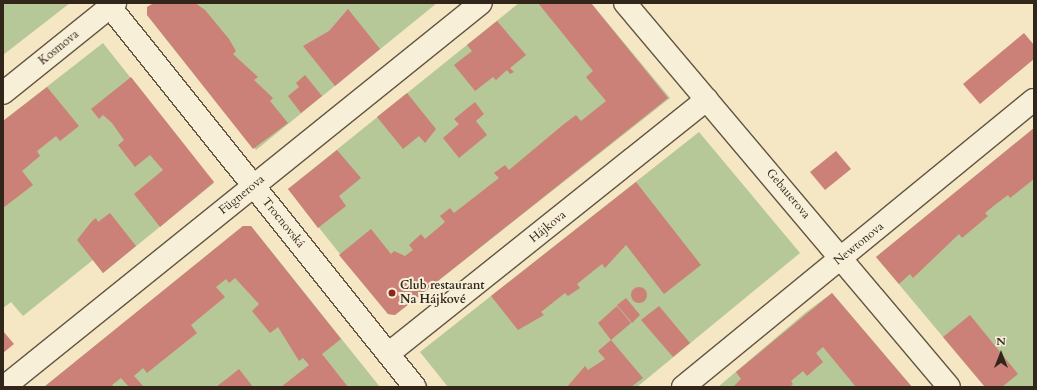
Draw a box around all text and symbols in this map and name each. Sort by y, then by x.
street label: Kosmova [36,28,82,68]
street label: Gebauerova [763,166,813,222]
street label: Fügnerova [216,172,268,218]
street label: Trocnovská [258,195,308,251]
street label: Hájkova [527,208,569,246]
street label: Newtonova [831,219,887,269]
place label: Club restaurant Na Hájkové [400,279,484,307]
marker: Club restaurant Na Hájkové [387,288,397,298]
north arrow [981,334,1021,374]
text: N [996,334,1006,349]

